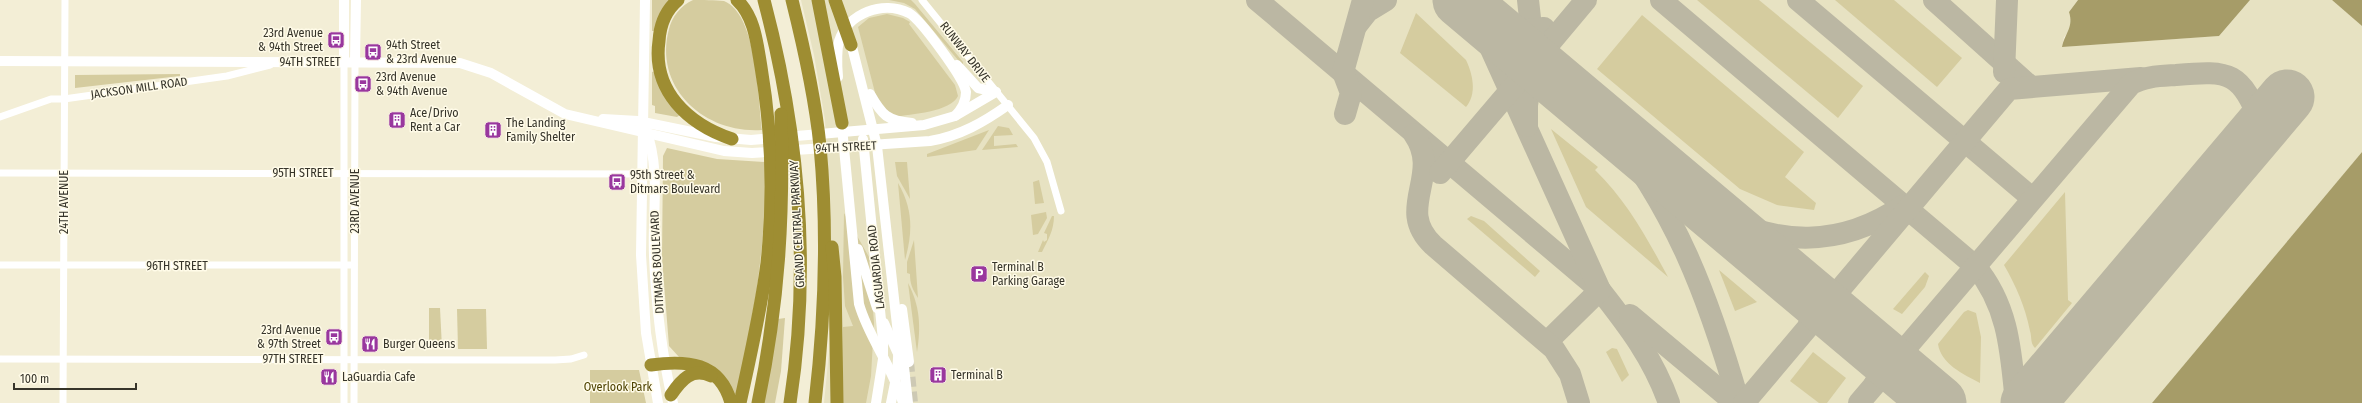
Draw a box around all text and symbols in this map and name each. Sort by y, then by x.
street label: RUNWAY DRIVE [937,19,993,85]
place label: 23rd Avenue & 94th Street [258,26,323,54]
bus stop icon: 23rd Avenue & 94th Street [326,30,346,50]
place label: 94th Street & 23rd Avenue [386,38,457,66]
bus stop icon: 94th Street & 23rd Avenue [363,42,383,62]
street label: 94TH STREET [279,55,341,69]
place label: 23rd Avenue & 94th Avenue [376,70,448,98]
street label: JACKSON MILL ROAD [90,74,188,102]
bus stop icon: 23rd Avenue & 94th Avenue [353,74,373,94]
place label: Ace/Drivo Rent a Car [410,106,461,134]
building icon: Ace/Drivo Rent a Car [387,110,407,130]
place label: The Landing Family Shelter [506,116,576,144]
building icon: The Landing Family Shelter [483,120,503,140]
street label: 94TH STREET [815,138,877,156]
street label: GRAND CENTRAL PARKWAY [787,160,807,288]
street label: 95TH STREET [272,166,334,180]
street label: 23RD AVENUE [348,168,362,233]
place label: 95th Street & Ditmars Boulevard [630,168,720,196]
street label: 24TH AVENUE [57,170,71,234]
bus stop icon: 95th Street & Ditmars Boulevard [607,172,627,192]
street label: DITMARS BOULEVARD [647,210,667,314]
street label: LAGUARDIA ROAD [865,224,887,310]
street label: 96TH STREET [146,259,208,273]
place label: Terminal B Parking Garage [992,260,1065,288]
parking icon: Terminal B Parking Garage [969,264,989,284]
place label: 23rd Avenue & 97th Street [257,323,321,351]
bus stop icon: 23rd Avenue & 97th Street [324,327,344,347]
restaurant icon: Burger Queens [360,334,380,354]
place label: Burger Queens [383,337,455,351]
street label: 97TH STREET [263,352,324,366]
scale bar [14,365,136,391]
building icon: Terminal B [928,365,948,385]
restaurant icon: LaGuardia Cafe [319,367,339,387]
place label: Terminal B [951,368,1003,382]
place label: LaGuardia Cafe [342,370,416,384]
text: 100 m [20,372,49,386]
park label: Overlook Park [584,380,653,394]

